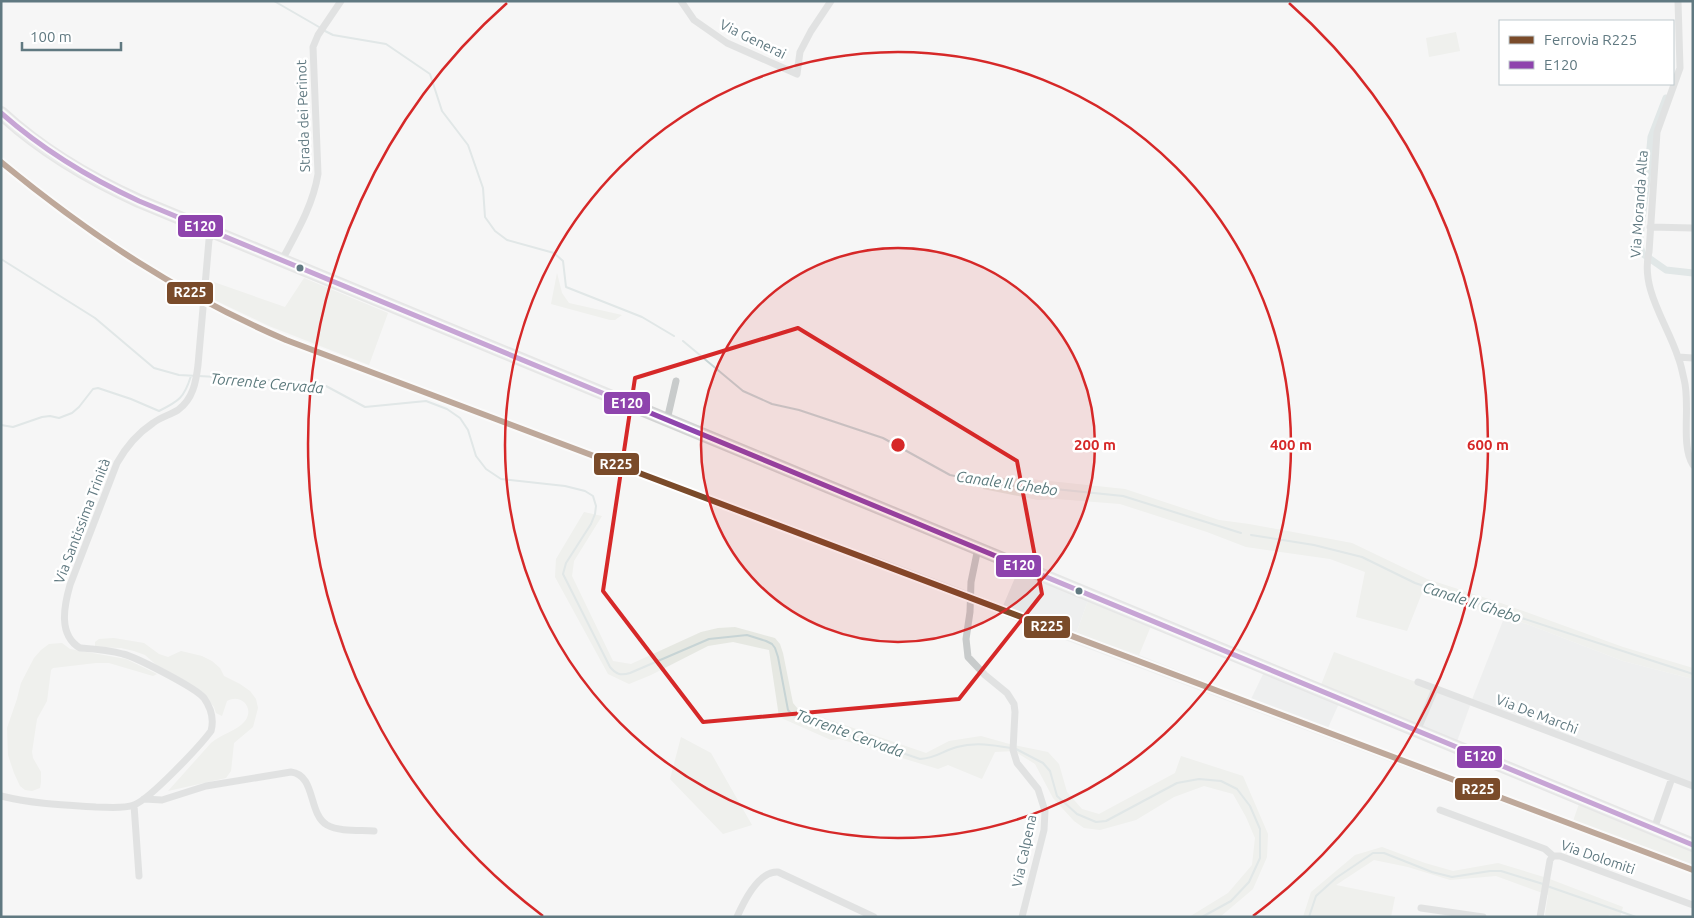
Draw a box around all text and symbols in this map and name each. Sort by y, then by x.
street label: Via Generai [717,16,789,62]
scale bar [22,20,121,52]
legend [1499,20,1674,85]
text: 100 m [30,28,72,45]
text: Ferrovia R225 [1544,31,1637,48]
text: E120 [1544,56,1578,73]
street label: Strada dei Perinot [293,59,313,173]
street label: Via Moranda Alta [1627,150,1651,258]
line badge: E120 [177,214,224,238]
text: E120 [184,218,216,234]
unlabelled marker [295,263,305,273]
line badge: R225 [166,281,214,305]
text: R225 [174,284,207,300]
water label: Torrente Cervada [210,370,324,396]
line badge: E120 [603,391,651,415]
text: E120 [611,395,643,411]
centre of rings [889,436,907,454]
text: 200 m [1074,436,1116,453]
text: 400 m [1270,436,1312,453]
text: 600 m [1467,436,1509,453]
line badge: R225 [593,452,640,476]
street label: Via Santissima Trinità [51,456,113,586]
text: R225 [600,456,633,472]
water label: Canale Il Ghebo [955,467,1059,499]
line badge: E120 [995,554,1042,578]
text: E120 [1003,557,1035,573]
water label: Canale Il Ghebo [1421,578,1523,626]
unlabelled marker [1074,586,1084,596]
line badge: R225 [1023,615,1071,639]
text: R225 [1031,618,1064,634]
street label: Via De Marchi [1494,691,1580,737]
water label: Torrente Cervada [794,706,906,760]
line badge: E120 [1456,745,1503,769]
text: E120 [1464,748,1496,764]
line badge: R225 [1454,777,1501,801]
text: R225 [1462,781,1495,797]
street label: Via Calpena [1009,813,1039,889]
street label: Via Dolomiti [1559,837,1637,877]

